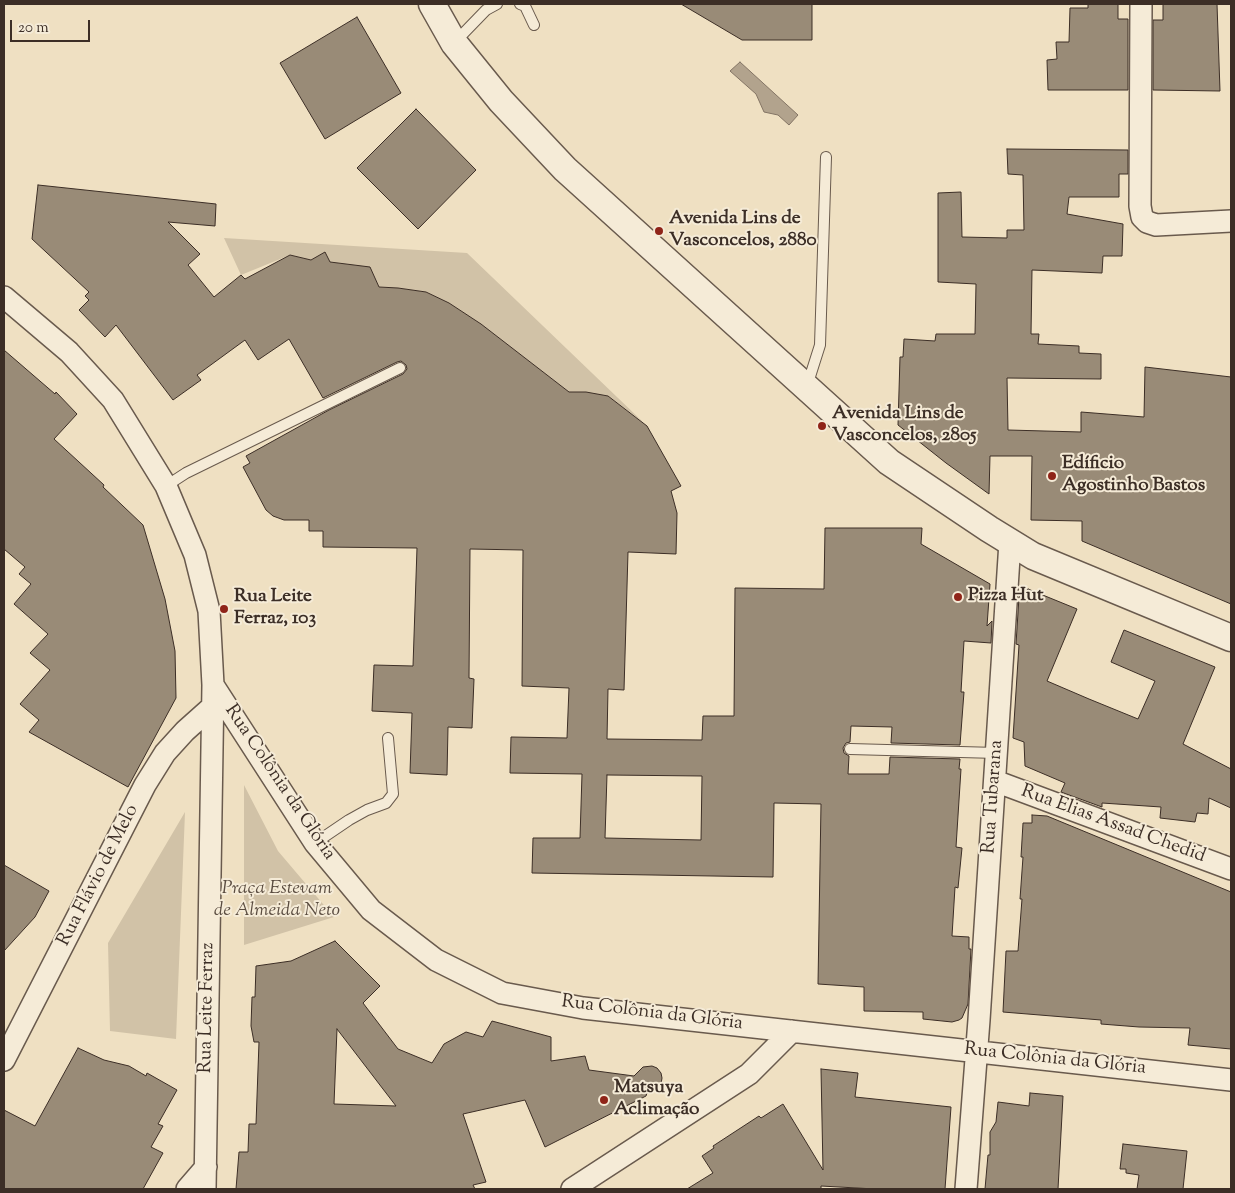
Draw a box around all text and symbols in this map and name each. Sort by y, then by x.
scale bar [12,10,92,42]
text: 20 m [18,18,49,39]
place label: Avenida Lins de Vasconcelos, 2880 [669,209,817,253]
marker: Avenida Lins de Vasconcelos, 2880 [653,225,665,237]
place label: Avenida Lins de Vasconcelos, 2805 [832,404,977,448]
marker: Avenida Lins de Vasconcelos, 2805 [816,420,828,432]
place label: Edíficio Agostinho Bastos [1062,454,1205,498]
marker: Edíficio Agostinho Bastos [1046,470,1058,482]
place label: Pizza Hut [968,586,1043,608]
place label: Rua Leite Ferraz, 103 [234,587,316,631]
marker: Pizza Hut [952,591,964,603]
marker: Rua Leite Ferraz, 103 [218,603,230,615]
street label: Rua Colônia da Glória [218,701,340,865]
street label: Rua Tubarana [979,739,1009,855]
street label: Rua Elias Assad Chedid [1018,781,1208,869]
street label: Rua Flávio de Melo [53,801,145,951]
park label: Praça Estevam de Almeida Neto [214,879,340,923]
street label: Rua Leite Ferraz [195,942,221,1074]
street label: Rua Colônia da Glória [560,992,744,1036]
street label: Rua Colônia da Glória [963,1039,1147,1081]
place label: Matsuya Aclimação [614,1078,699,1122]
marker: Matsuya Aclimação [598,1094,610,1106]

